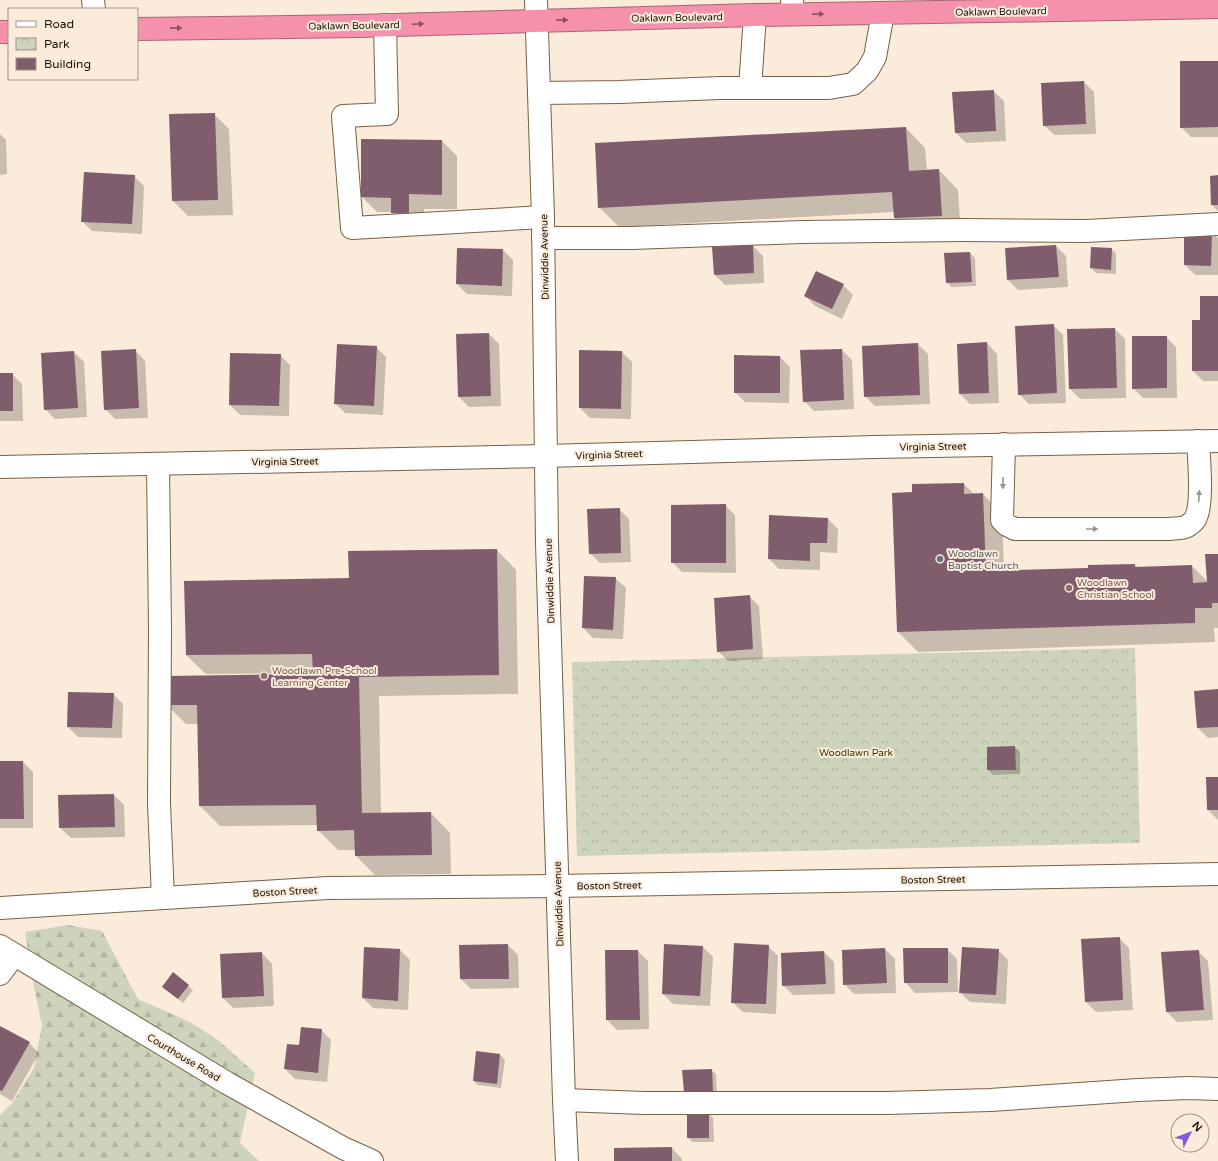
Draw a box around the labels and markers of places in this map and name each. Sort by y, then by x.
place label: Woodlawn Baptist Church [948,548,1019,572]
marker: Woodlawn Baptist Church [935,554,945,564]
place label: Woodlawn Christian School [1077,577,1154,601]
marker: Woodlawn Christian School [1064,583,1074,593]
place label: Woodlawn Pre-School Learning Center [272,665,377,689]
marker: Woodlawn Pre-School Learning Center [259,671,269,681]

